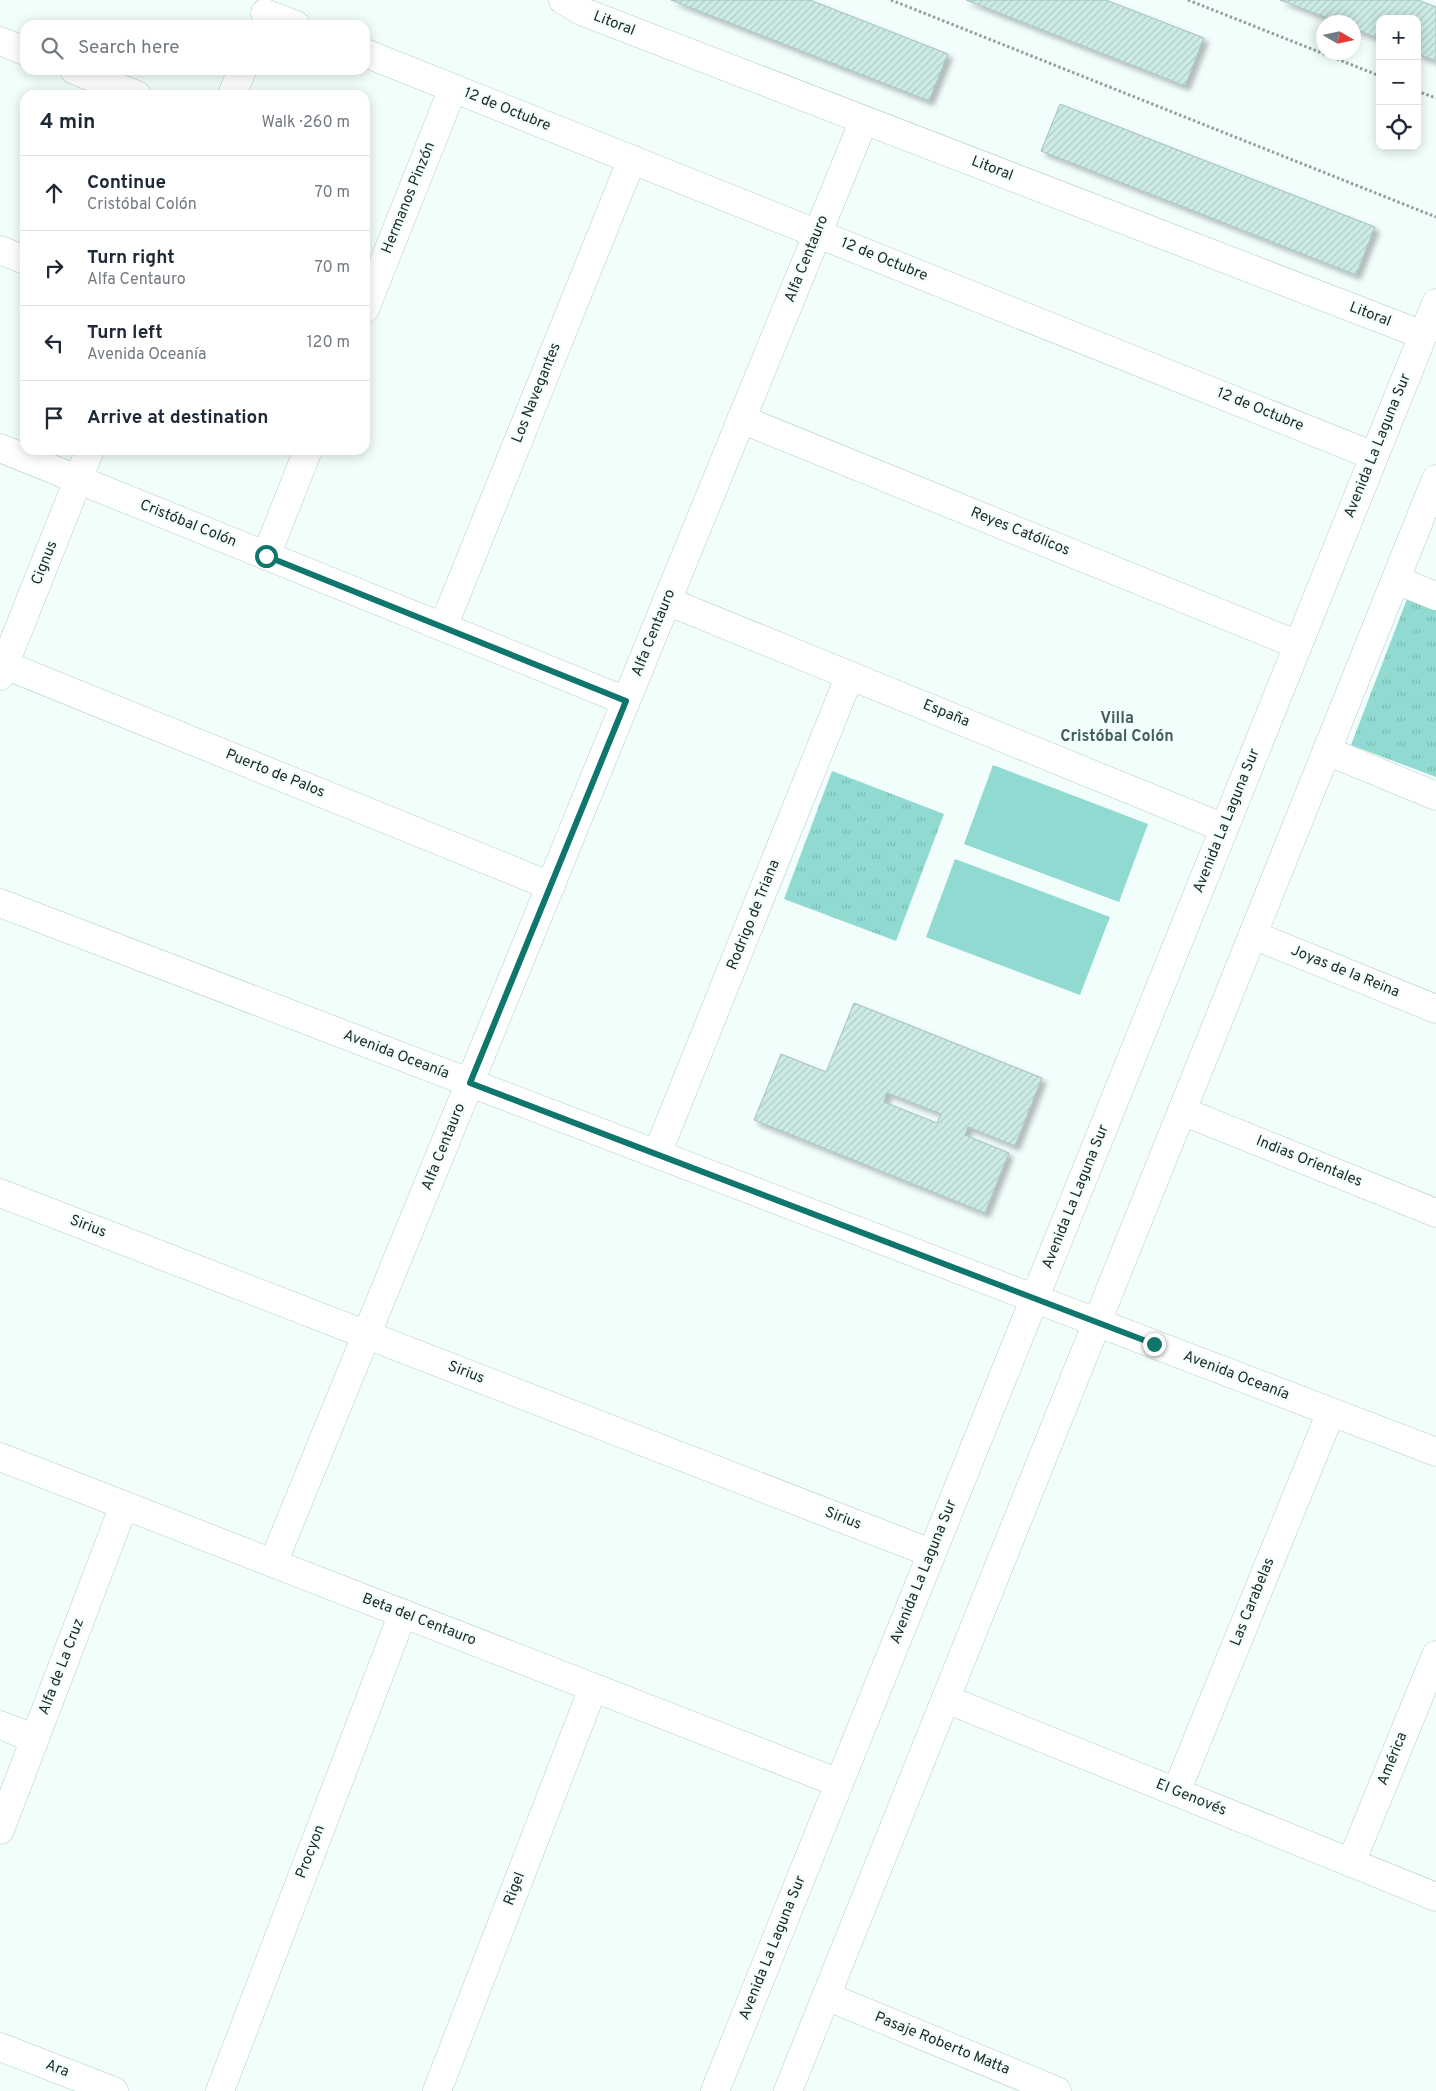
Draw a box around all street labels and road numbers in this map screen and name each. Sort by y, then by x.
street label: Litoral [590,7,638,41]
street label: 12 de Octubre [461,84,553,136]
street label: Hermanos Pinzón [378,139,440,257]
street label: Litoral [968,152,1016,186]
street label: Alfa Centauro [781,213,833,305]
street label: 12 de Octubre [838,234,930,286]
street label: Litoral [1346,298,1394,332]
street label: Los Navegantes [508,340,566,446]
street label: Avenida La Laguna Sur [1340,371,1416,521]
street label: 12 de Octubre [1214,384,1306,436]
street label: Cristóbal Colón [137,496,239,552]
street label: Reyes Católicos [967,503,1073,561]
street label: Cignus [28,538,62,588]
street label: Alfa Centauro [628,587,680,679]
street label: España [920,696,972,732]
street label: Puerto de Palos [223,745,327,803]
street label: Avenida La Laguna Sur [1189,746,1265,896]
street label: Rodrigo de Triana [723,857,785,973]
street label: Joyas de la Reina [1288,941,1402,1003]
street label: Avenida Oceanía [340,1026,452,1084]
street label: Alfa Centauro [418,1101,470,1193]
street label: Avenida La Laguna Sur [1038,1122,1114,1272]
street label: Indias Orientales [1253,1132,1365,1192]
street label: Sirius [67,1211,109,1243]
street label: Avenida Oceanía [1180,1347,1292,1405]
street label: Sirius [445,1357,487,1389]
street label: Avenida La Laguna Sur [886,1497,962,1647]
street label: Sirius [822,1503,864,1535]
street label: Las Carabelas [1227,1555,1279,1649]
street label: Beta del Centauro [359,1589,479,1651]
street label: Alfa de La Cruz [35,1616,89,1718]
street label: América [1374,1729,1412,1789]
street label: El Genovés [1153,1775,1229,1821]
street label: Procyon [292,1823,330,1881]
street label: Rigel [500,1870,530,1908]
street label: Avenida La Laguna Sur [735,1873,811,2023]
street label: Pasaje Roberto Matta [872,2008,1012,2080]
street label: Ara [43,2056,71,2082]

